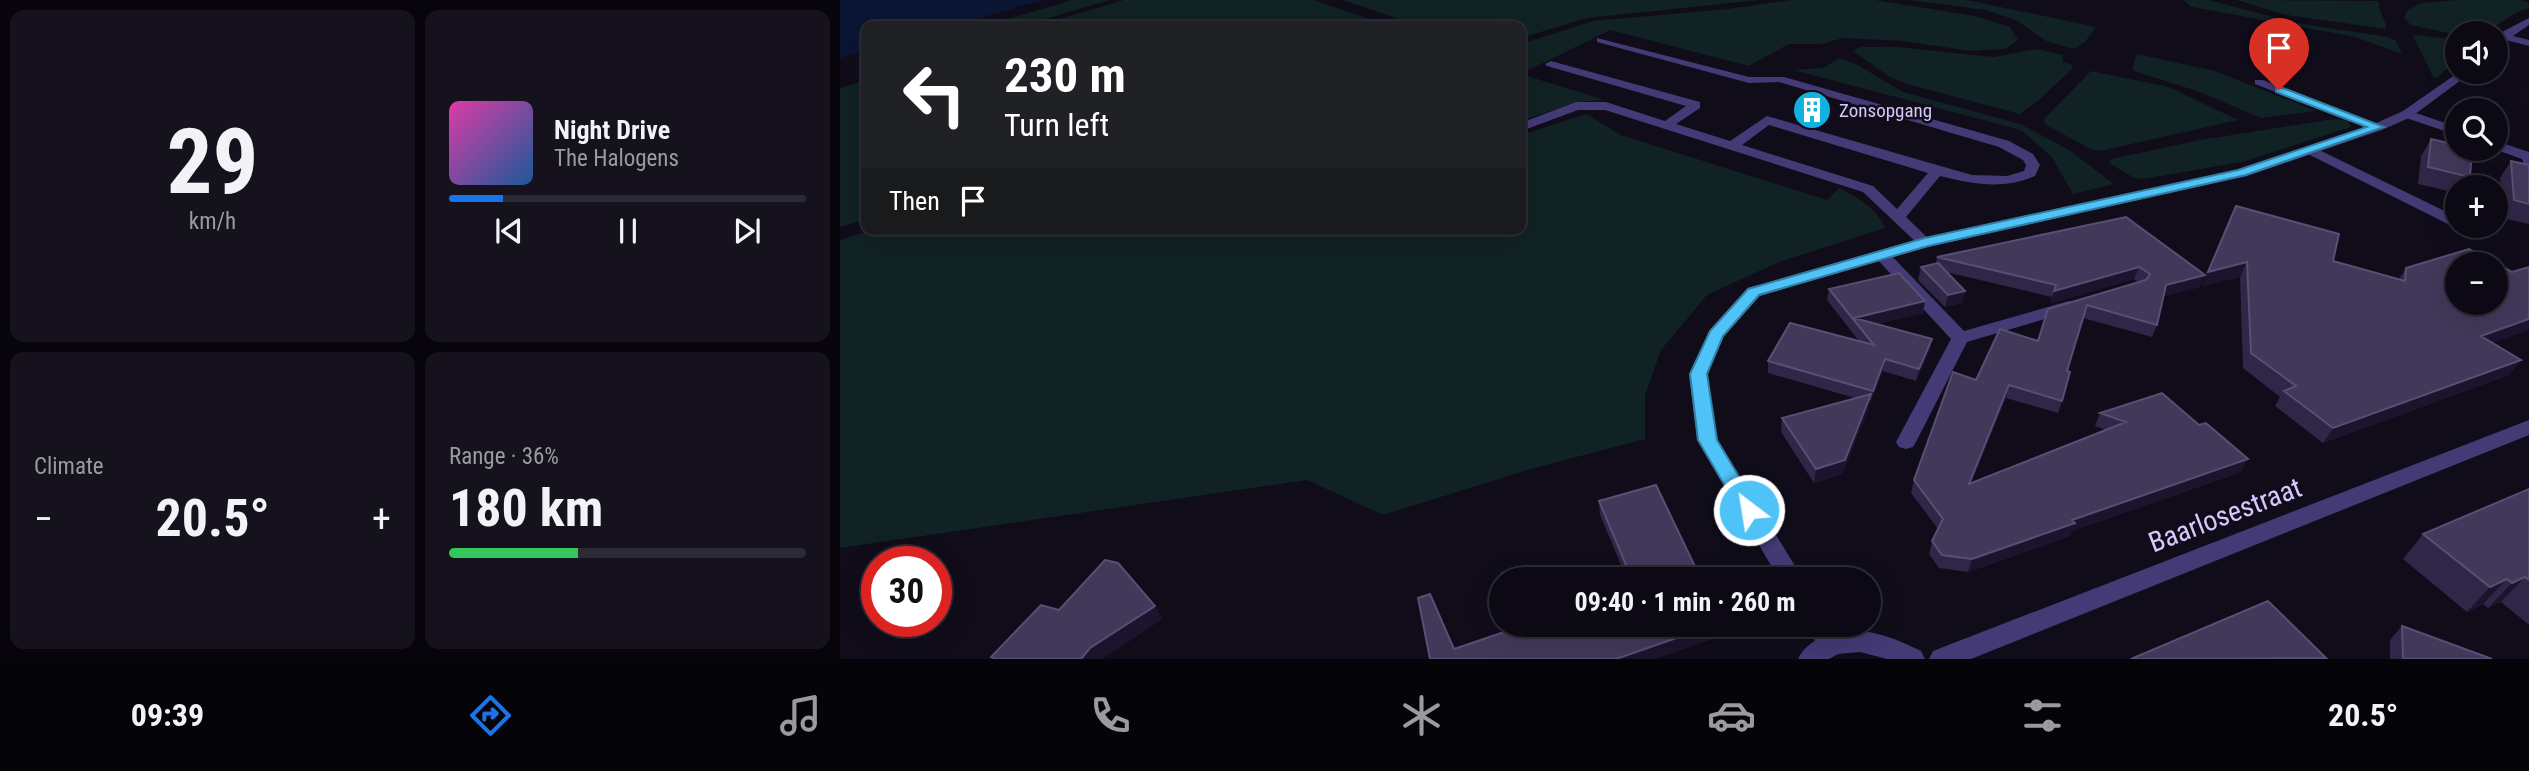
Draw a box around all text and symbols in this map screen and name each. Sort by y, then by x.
pin [2249,18,2309,90]
map controls [2445,21,2508,315]
button: sound [2445,21,2508,84]
icon: arrive [2260,29,2298,67]
text: 230 m [1004,47,1126,104]
icon: left [889,49,980,140]
building icon: Zonsopgang [1791,89,1833,131]
button: search [2445,98,2508,161]
place label: Zonsopgang [1839,99,1932,122]
text: Turn left [1004,106,1109,144]
text: 29 [167,109,258,215]
text: Night Drive [554,115,670,145]
text: The Halogens [554,145,679,172]
button: + [2445,175,2508,238]
icon: arrive [954,182,992,220]
text: Then [889,186,940,216]
text: km/h [189,208,236,235]
icon: previous [490,212,528,250]
icon: pause [609,212,647,250]
icon: next [728,212,766,250]
button: − [2445,252,2508,315]
text: Range · 36% [449,443,559,470]
text: Climate [34,453,104,480]
street label: Baarlosestraat [2144,471,2306,559]
position arrow [1712,473,1786,547]
text: 180 km [449,478,603,539]
text: 20.5° [155,488,270,549]
text: − [34,497,53,541]
text: + [372,497,391,541]
speed limit sign: 30 [861,546,952,637]
text: 09:40 · 1 min · 260 m [1575,587,1795,617]
icon: directions [466,691,515,740]
icon: music [776,691,825,740]
icon: phone [1086,691,1135,740]
icon: climate [1397,691,1446,740]
icon: car [1707,691,1756,740]
icon: filters [2018,691,2067,740]
text: 09:39 [131,696,204,734]
text: 20.5° [2328,696,2398,734]

